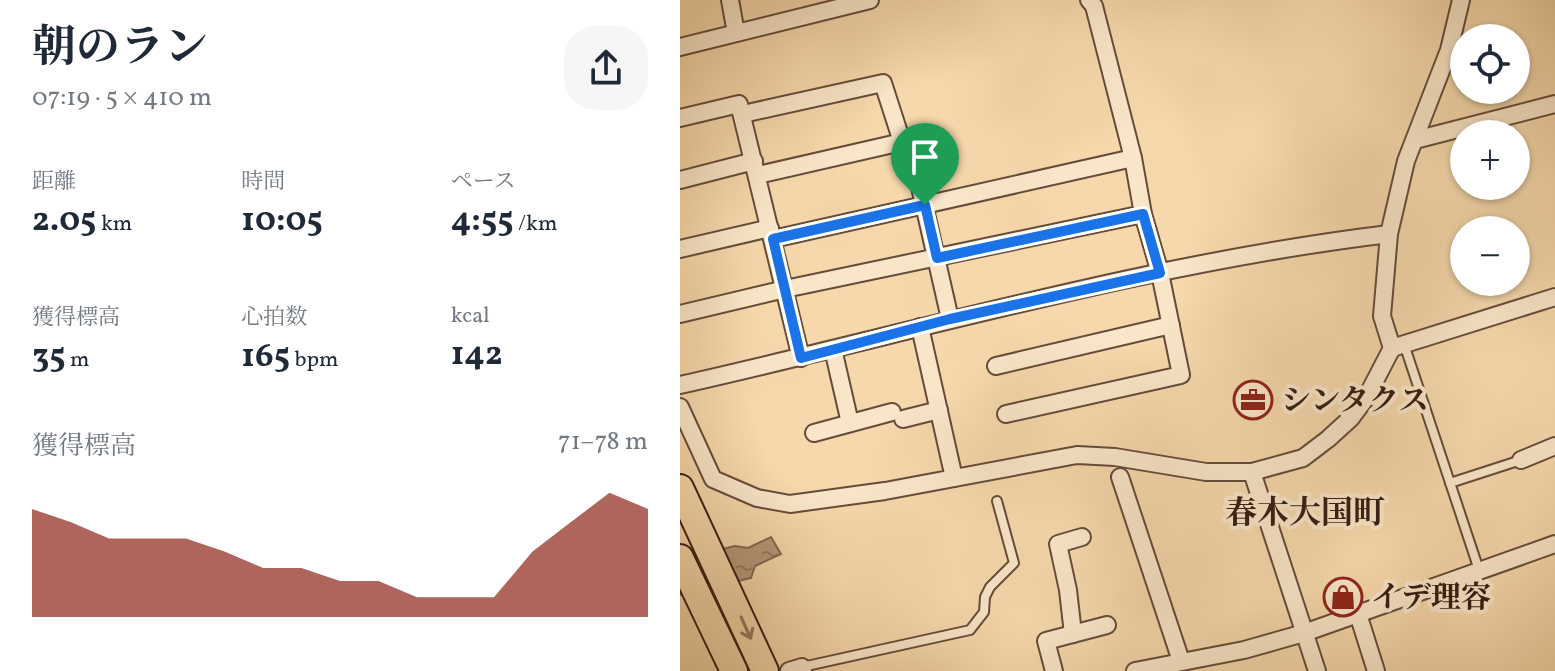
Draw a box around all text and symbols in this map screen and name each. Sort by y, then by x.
text: 朝のラン [32,19,208,80]
map controls [1450,24,1530,296]
button: locate [1450,24,1530,104]
button: share [564,26,648,110]
text: 07:19 · 5 × 410 m [32,80,212,116]
button: + [1450,120,1530,200]
pin [891,123,959,205]
icon: arrive [903,135,947,179]
text: 距離 [32,167,76,198]
text: 時間 [241,167,285,198]
text: ペース [451,167,516,198]
text: 2.05 [32,198,96,245]
text: 10:05 [241,198,323,245]
text: 4:55 [451,198,514,245]
text: km [96,209,132,240]
text: /km [514,209,558,240]
button: − [1450,216,1530,296]
text: kcal [451,301,490,332]
text: 獲得標高 [32,303,120,334]
text: 心拍数 [241,303,307,334]
text: 142 [451,332,503,379]
text: 35 [32,334,66,381]
text: 165 [241,334,290,381]
text: m [66,345,90,376]
text: bpm [290,345,339,376]
office icon: シンタクス [1232,379,1274,421]
place label: シンタクス [1281,381,1429,423]
text: 71–78 m [558,424,648,460]
text: 獲得標高 [32,429,136,465]
district label: 春木大国町 [1225,493,1385,537]
shop icon: イデ理容 [1322,576,1364,618]
place label: イデ理容 [1371,578,1491,620]
one-way arrow [739,616,754,640]

